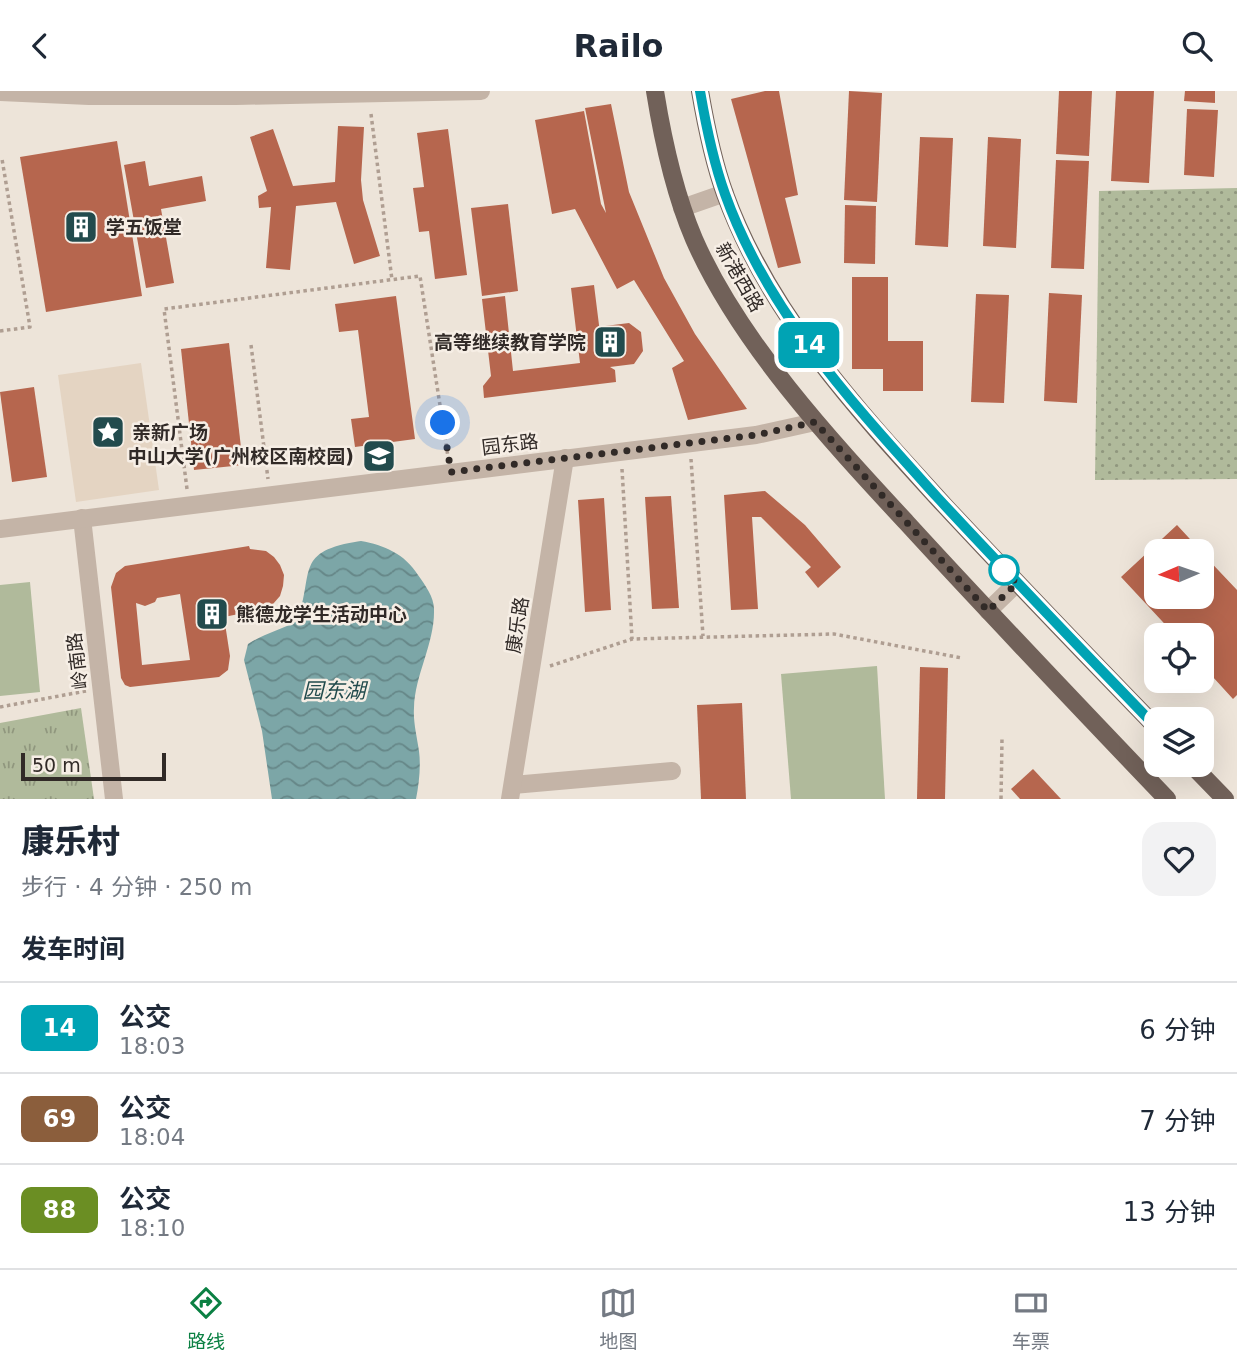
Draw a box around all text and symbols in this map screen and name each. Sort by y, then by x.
icon: back [21,27,59,65]
text: Railo [573,27,664,65]
icon: search [1178,27,1216,65]
building icon: 学五饭堂 [62,208,100,246]
place label: 学五饭堂 [106,216,182,238]
street label: 新港西路 [711,239,769,315]
line badge: 14 [778,322,840,368]
building icon: 高等继续教育学院 [591,323,629,361]
place label: 高等继续教育学院 [434,331,586,353]
text: 14 [792,331,826,359]
your location [425,405,460,440]
place icon: 亲新广场 [89,413,127,451]
place label: 亲新广场 [132,421,208,443]
street label: 园东路 [480,430,540,458]
school or university icon: 中山大学(广州校区南校园) [360,437,398,475]
place label: 中山大学(广州校区南校园) [128,445,354,467]
north arrow [1144,539,1214,609]
map controls [1144,539,1214,777]
unlabelled marker [989,555,1019,585]
building icon: 熊德龙学生活动中心 [193,595,231,633]
street label: 康乐路 [502,595,532,655]
place label: 熊德龙学生活动中心 [236,603,407,625]
button: locate [1144,623,1214,693]
street label: 岭南路 [63,631,91,691]
water label: 园东湖 [303,679,368,703]
button: layers [1144,707,1214,777]
scale bar [21,750,166,782]
text: 50 m [32,754,81,776]
text: 康乐村 [21,822,120,861]
button: heart [1142,822,1216,896]
text: 步行 · 4 分钟 · 250 m [21,874,252,900]
text: 发车时间 [21,934,125,964]
text: 公交 [119,1002,171,1032]
text: 14 [43,1014,76,1042]
text: 6 分钟 [1139,1015,1216,1045]
text: 18:03 [119,1033,185,1059]
text: 公交 [119,1093,171,1123]
text: 69 [43,1105,76,1133]
text: 7 分钟 [1139,1106,1216,1136]
text: 18:04 [119,1124,185,1150]
text: 公交 [119,1184,171,1214]
text: 88 [43,1196,76,1224]
text: 13 分钟 [1123,1197,1216,1227]
text: 18:10 [119,1215,185,1241]
tab: 路线 [187,1284,225,1353]
tab: 地图 [599,1284,638,1353]
tab: 车票 [1012,1284,1050,1353]

